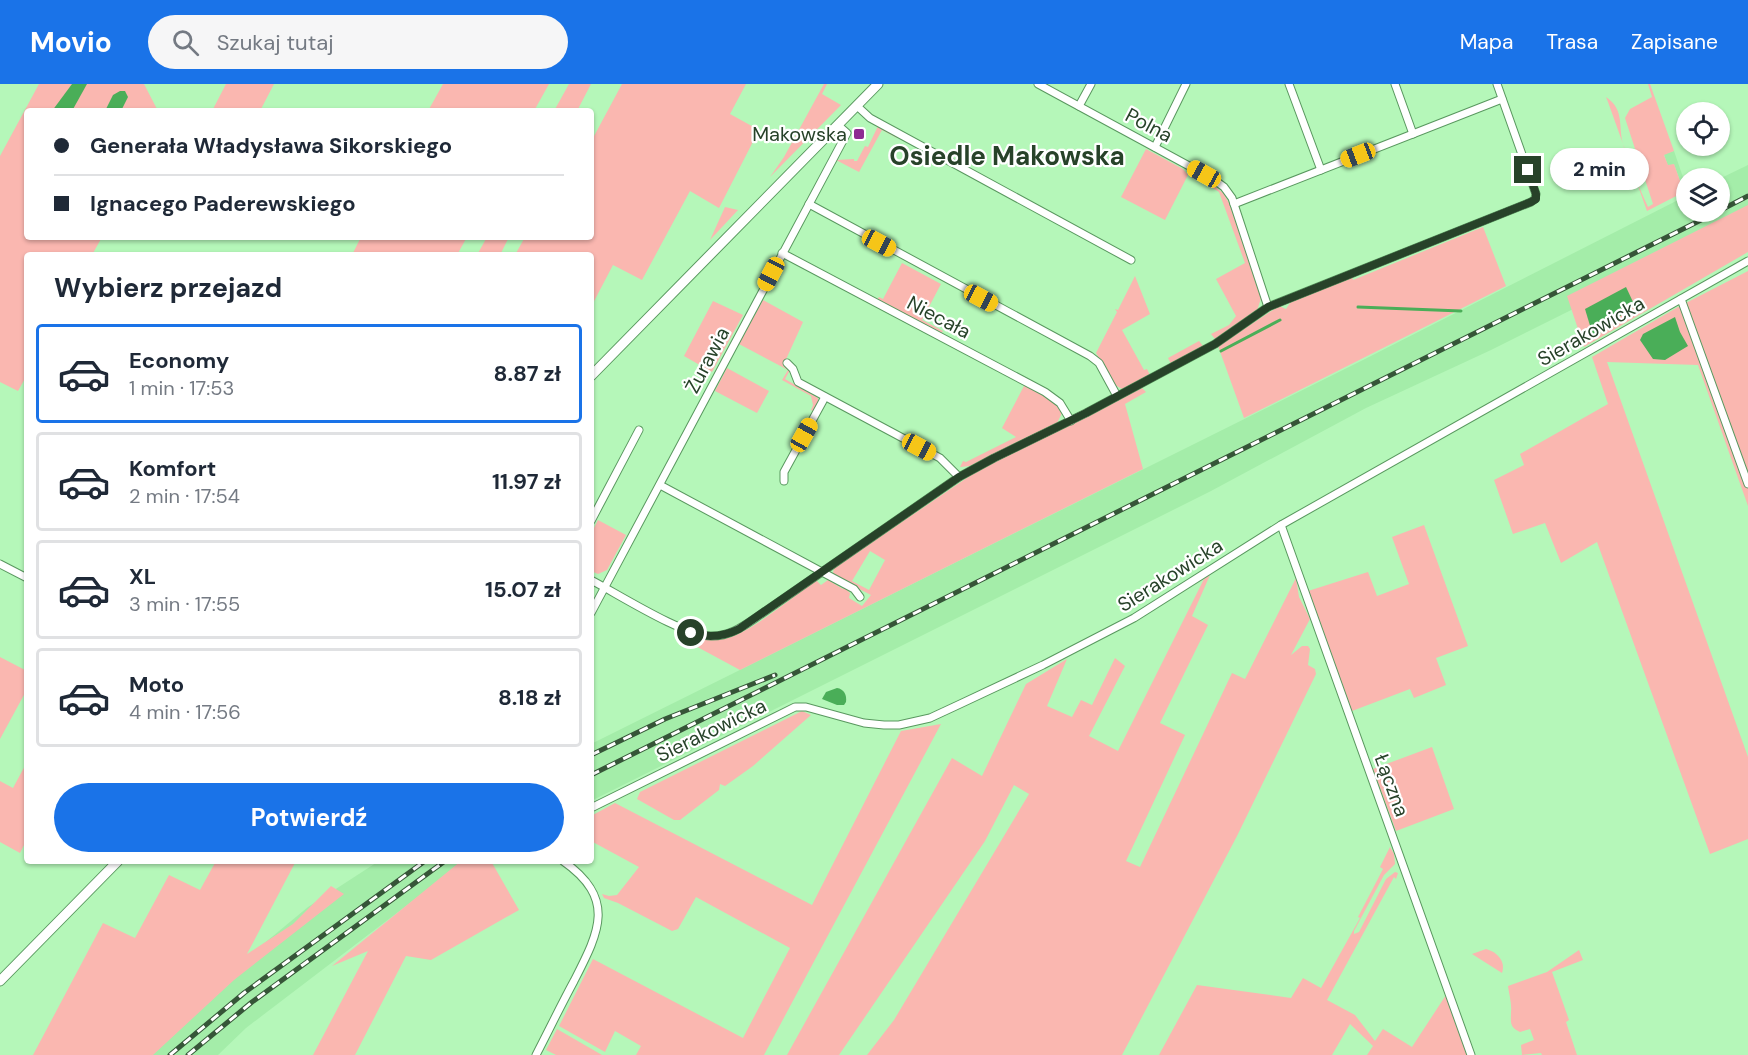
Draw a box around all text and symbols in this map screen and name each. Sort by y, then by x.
search box [148,15,568,69]
text: Movio [30,24,112,61]
icon: search [169,26,202,59]
text: Szukaj tutaj [217,28,334,57]
text: Mapa [1460,28,1513,56]
text: Trasa [1546,28,1598,56]
text: Zapisane [1631,28,1718,56]
street label: Polna [1121,102,1177,148]
map controls [1676,102,1730,222]
button: locate [1676,102,1730,156]
place label: Makowska [752,121,847,147]
marker: Makowska [852,127,866,141]
text: Generała Władysława Sikorskiego [90,131,452,160]
district label: Osiedle Makowska [889,139,1125,173]
car [1338,140,1378,170]
callout: 2 min [1549,149,1648,191]
route end [1514,156,1541,183]
text: 2 min [1573,156,1626,182]
car [1184,157,1224,191]
button: layers [1676,168,1730,222]
text: Ignacego Paderewskiego [90,189,356,218]
car [859,227,899,259]
car [755,254,787,294]
text: Wybierz przejazd [54,270,282,305]
car [961,282,1001,314]
street label: Niecała [903,290,975,344]
street label: Sierakowicka [1533,290,1649,372]
street label: Żurawia [679,322,735,398]
text: Economy [129,346,229,375]
icon: car [57,347,111,401]
text: 8.87 zł [494,359,561,388]
text: 1 min · 17:53 [129,375,234,401]
car [787,415,821,455]
car [899,431,939,463]
text: Komfort [129,454,216,483]
icon: car [57,455,111,509]
text: 11.97 zł [492,467,561,496]
text: 2 min · 17:54 [129,483,240,509]
street label: Sierakowicka [1113,532,1227,618]
text: XL [129,562,156,591]
icon: car [57,563,111,617]
text: 15.07 zł [485,575,561,604]
text: 3 min · 17:55 [129,591,240,617]
route start [677,619,704,646]
text: Moto [129,670,184,699]
icon: car [57,671,111,725]
text: 8.18 zł [498,683,561,712]
street label: Sierakowicka [652,692,770,768]
text: 4 min · 17:56 [129,699,241,725]
street label: Łączna [1369,750,1415,820]
button: Potwierdź [54,783,564,852]

